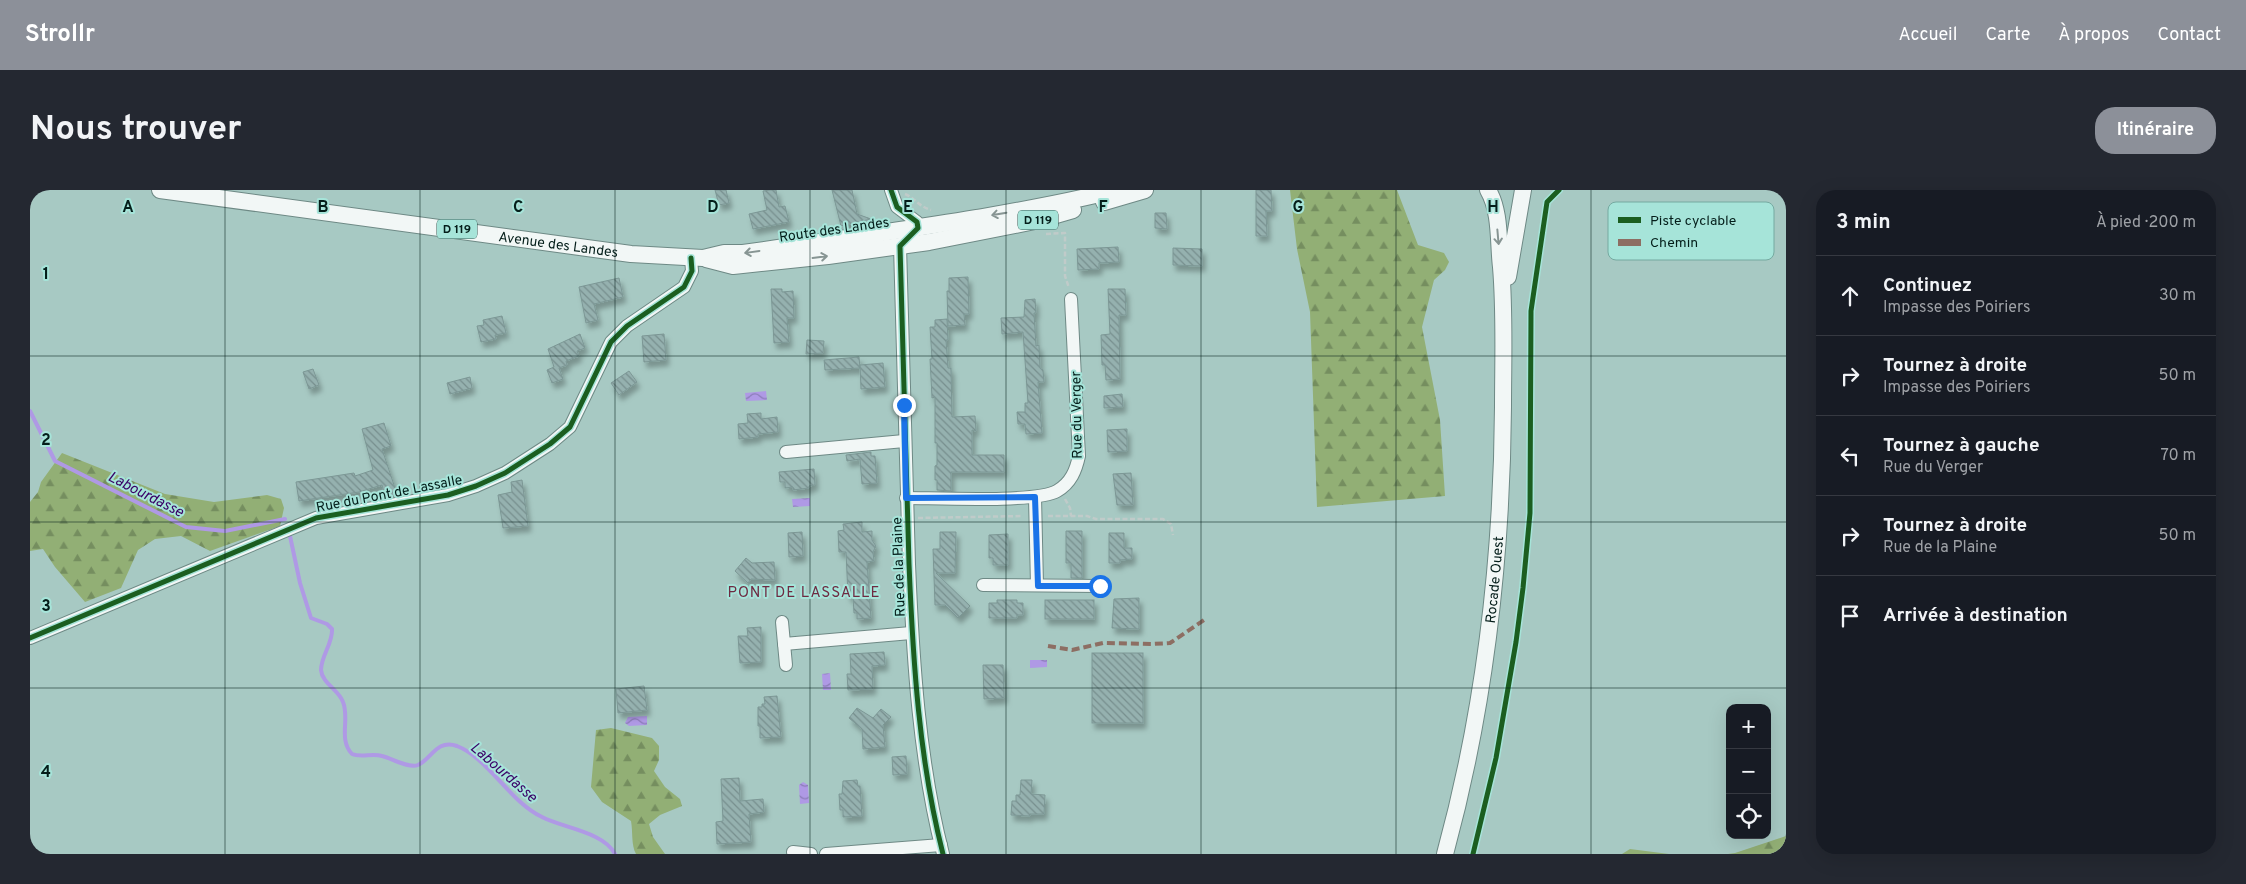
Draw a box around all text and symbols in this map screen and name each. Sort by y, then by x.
text: Strollr [25,20,95,50]
text: Accueil [1898,24,1957,47]
text: Carte [1985,24,2030,47]
text: À propos [2058,24,2129,47]
text: Contact [2157,24,2221,47]
button: Itinéraire [2095,107,2216,154]
text: Nous trouver [30,108,242,152]
text: A [122,198,134,218]
text: B [317,198,329,218]
text: C [513,198,523,218]
text: D [707,198,719,218]
text: E [903,198,913,218]
text: F [1098,198,1108,218]
text: G [1293,198,1303,218]
text: H [1487,198,1499,218]
legend [1608,202,1774,260]
text: 3 min [1836,209,1891,236]
one-way arrow [991,210,1007,220]
road number: D 119 [1018,210,1058,230]
text: Piste cyclable [1650,213,1736,230]
text: À pied · 200 m [2096,213,2196,233]
street label: Route des Landes [778,214,890,247]
road number: D 119 [437,220,477,238]
street label: Avenue des Landes [497,229,619,262]
one-way arrow [1493,229,1503,245]
text: Chemin [1650,235,1698,252]
one-way arrow [744,247,760,257]
one-way arrow [812,252,828,262]
text: 1 [43,265,49,285]
text: Continuez [1883,274,1972,298]
icon: ahead [1836,282,1864,310]
text: 30 m [2159,286,2196,306]
text: Impasse des Poiriers [1883,298,2031,318]
text: Tournez à droite [1883,354,2027,378]
icon: right [1836,362,1864,390]
text: 50 m [2159,366,2196,386]
street label: Rue du Verger [1068,370,1087,459]
text: Impasse des Poiriers [1883,378,2031,398]
route end [893,394,916,417]
text: 2 [41,431,51,451]
text: Tournez à gauche [1883,434,2040,458]
icon: left [1836,442,1864,470]
text: 70 m [2161,446,2196,466]
text: Rue du Verger [1883,458,1983,478]
water label: Labourdasse [104,468,187,523]
street label: Rue du Pont de Lassalle [315,472,464,517]
text: Tournez à droite [1883,514,2027,538]
street label: Rue de la Plaine [889,517,910,617]
icon: right [1836,522,1864,550]
text: 50 m [2159,526,2196,546]
street label: Rocade Ouest [1483,536,1508,624]
text: Rue de la Plaine [1883,538,1997,558]
route start [1089,575,1112,598]
district label: PONT DE LASSALLE [728,584,880,603]
text: 3 [41,597,51,617]
icon: arrive [1836,602,1864,630]
text: Arrivée à destination [1883,604,2068,628]
map controls [1726,704,1771,839]
button: + [1726,704,1771,749]
water label: Labourdasse [466,739,541,808]
button: − [1726,749,1771,794]
text: 4 [41,763,51,783]
button: locate [1726,794,1771,839]

